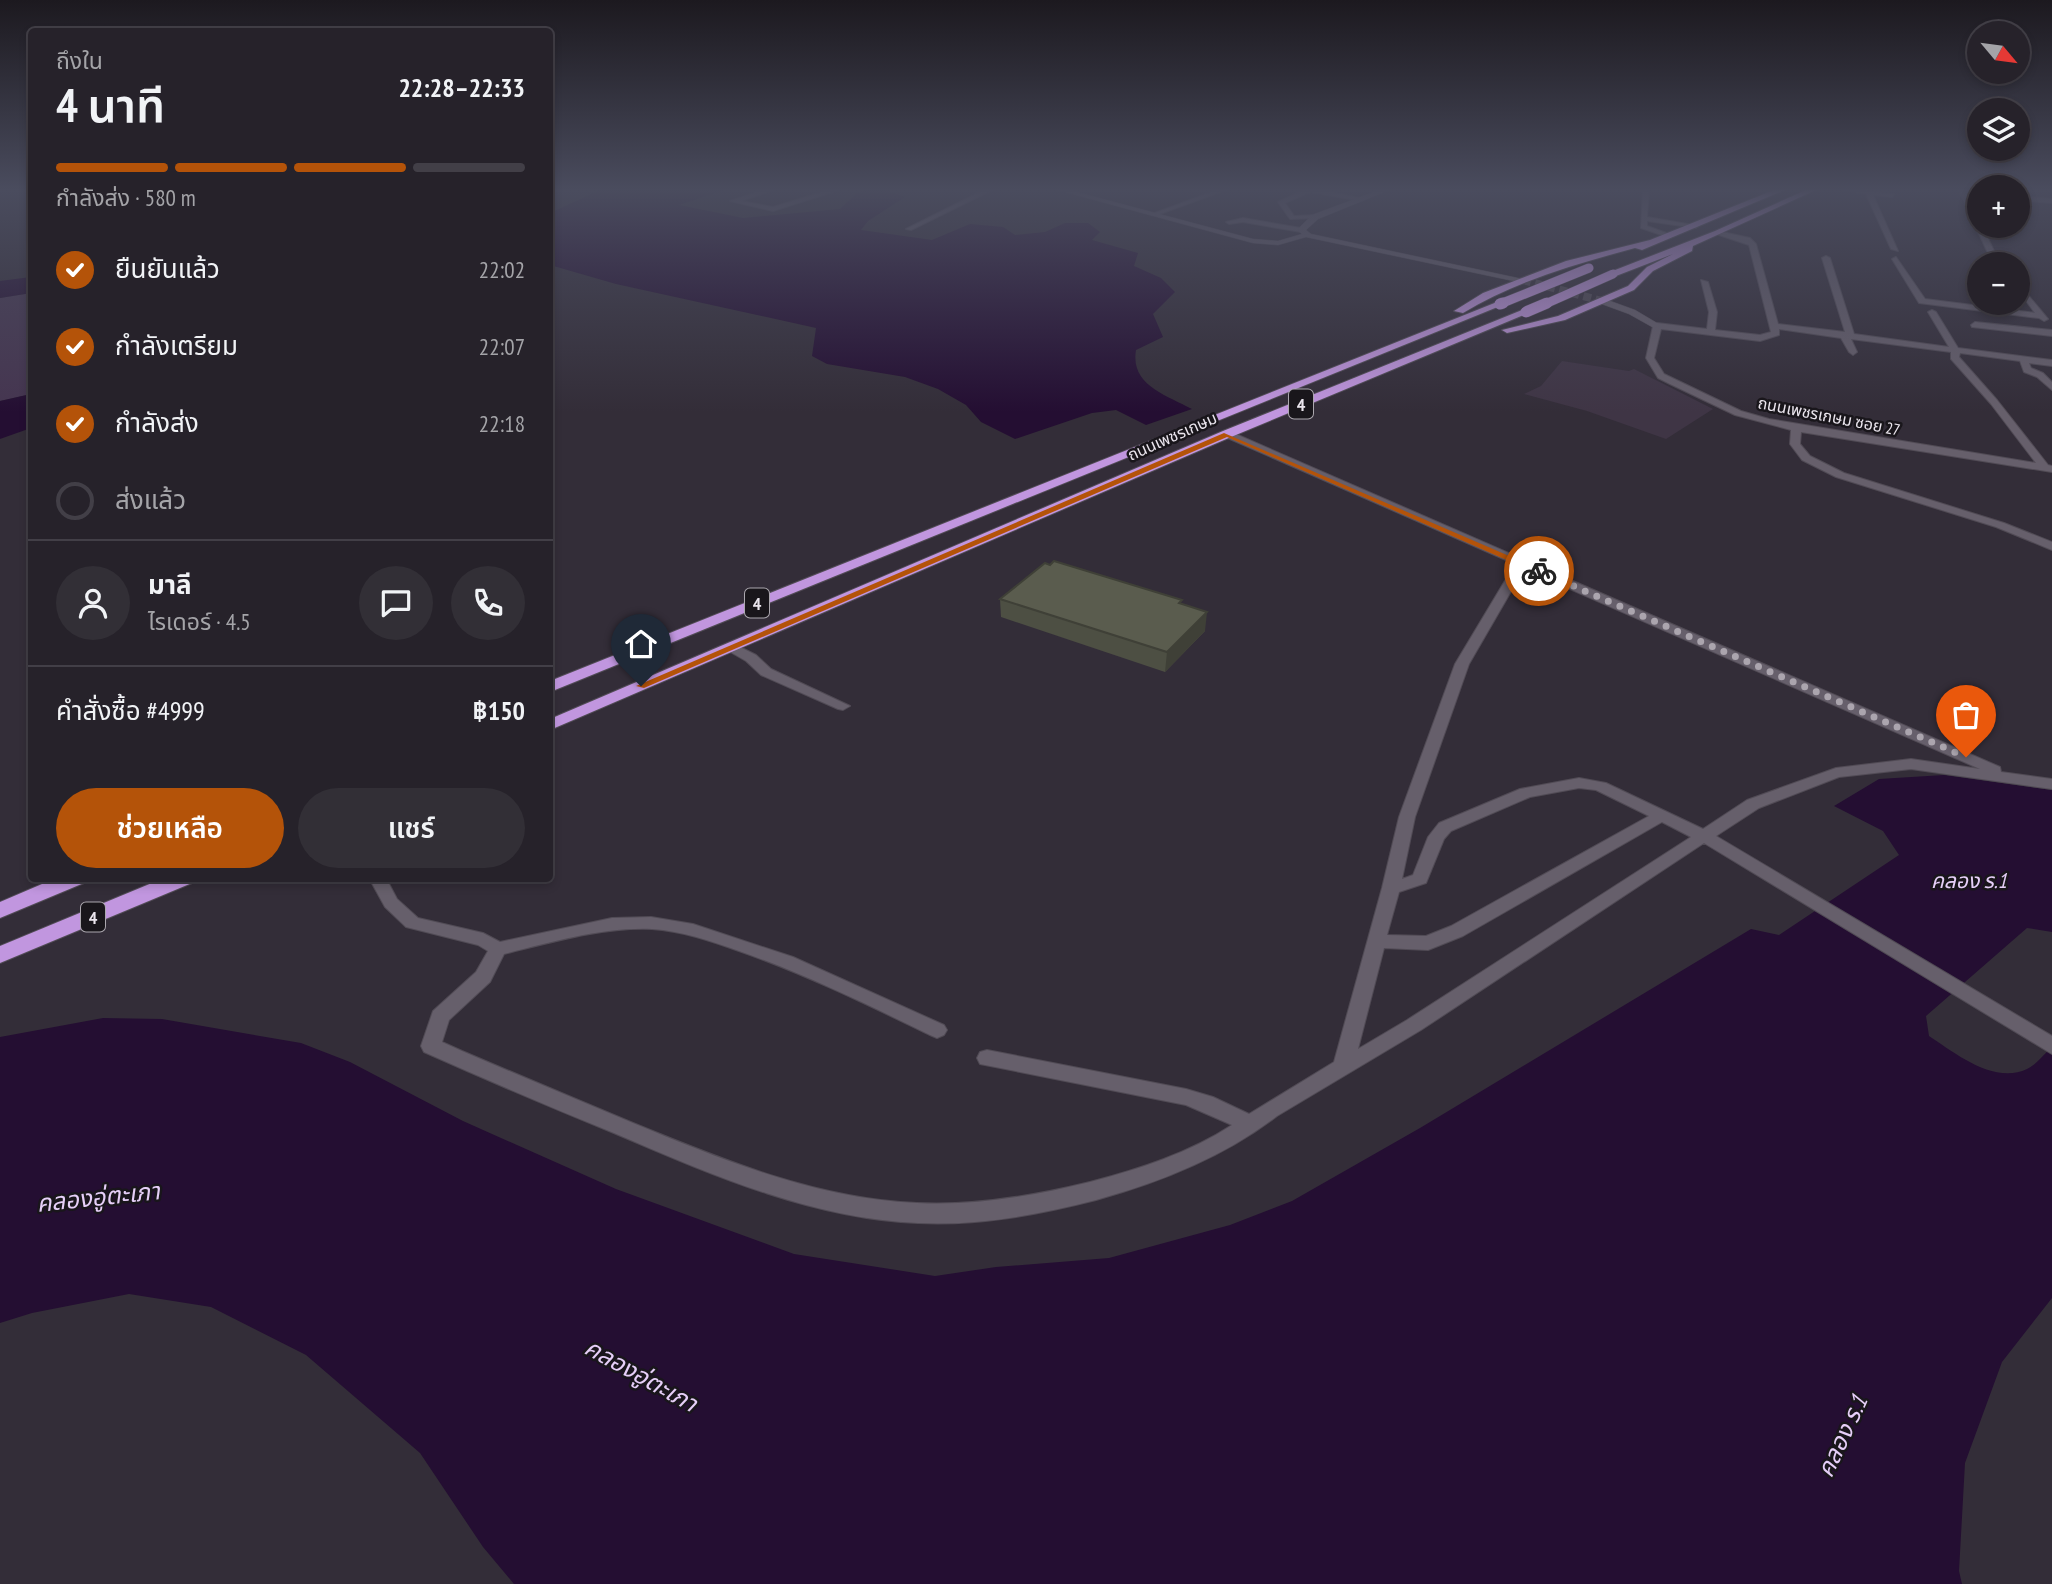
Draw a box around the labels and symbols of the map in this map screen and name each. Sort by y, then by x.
north arrow [1967,21,2030,84]
road number: 4 [1289,390,1313,418]
street label: ถนนเพชรเกษม ซอย 27 [1756,392,1902,440]
street label: ถนนเพชรเกษม [1124,407,1220,465]
courier [1504,536,1574,606]
road number: 4 [745,588,769,618]
pin [611,614,671,686]
pin [1936,685,1996,757]
water label: คลอง ร.1 [1931,867,2008,894]
road number: 4 [81,902,105,932]
water label: คลองอู่ตะเภา [35,1175,162,1219]
water label: คลองอู่ตะเภา [579,1331,704,1419]
water label: คลอง ร.1 [1810,1390,1875,1482]

